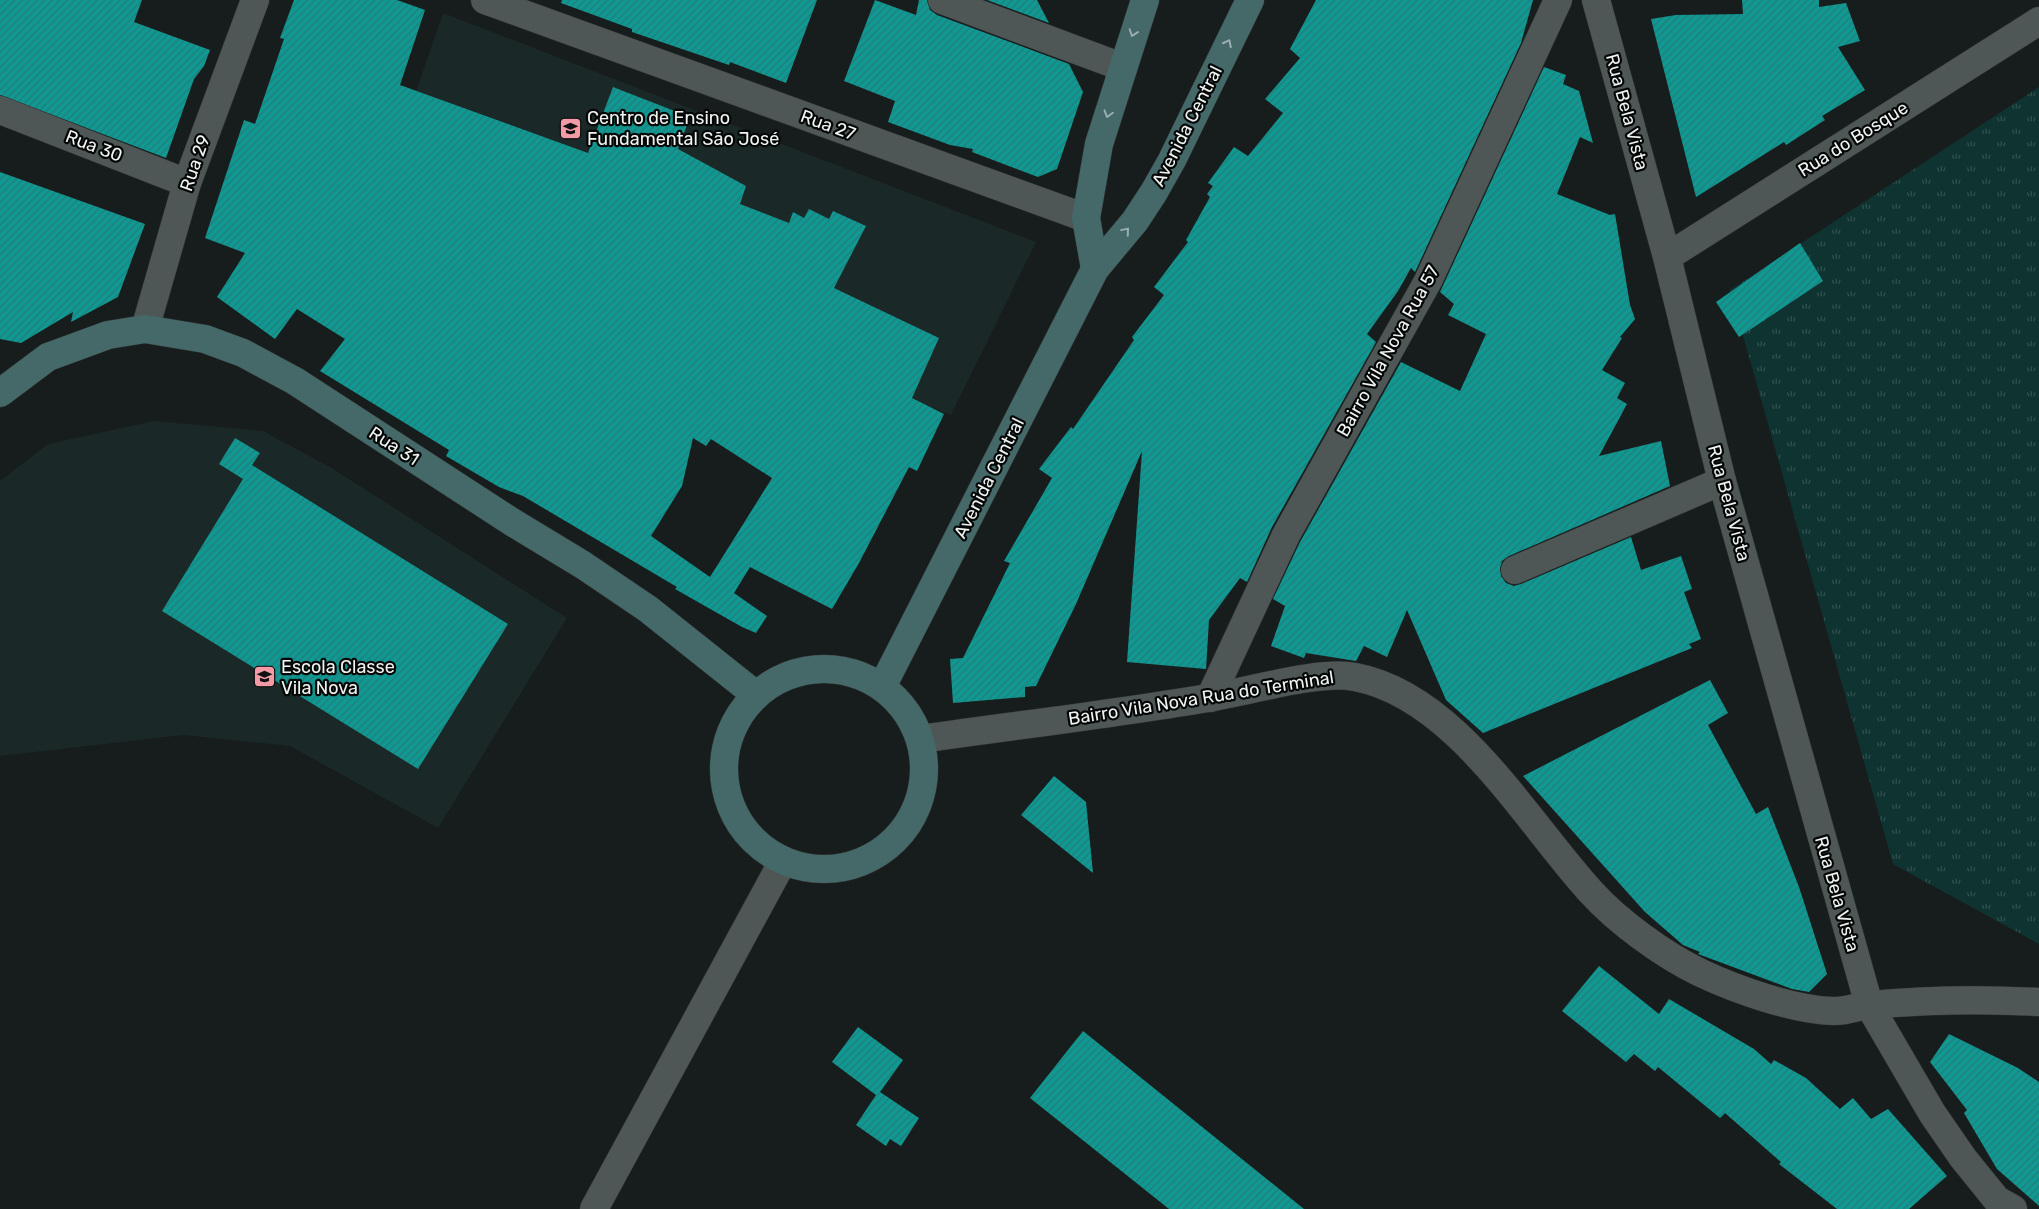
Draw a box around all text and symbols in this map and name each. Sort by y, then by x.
one-way arrow [1129,29,1139,37]
one-way arrow [1222,39,1233,48]
street label: Rua Bela Vista [1601,51,1653,173]
street label: Avenida Central [1147,62,1227,190]
street label: Rua do Bosque [1794,96,1912,182]
street label: Rua 27 [798,105,858,145]
place label: Centro de Ensino Fundamental São José [587,107,779,150]
one-way arrow [1104,109,1114,117]
school or university icon: Centro de Ensino Fundamental São José [559,116,583,140]
street label: Rua 30 [62,125,126,167]
street label: Rua 29 [175,132,215,194]
one-way arrow [1120,228,1129,237]
street label: Bairro Vila Nova Rua 57 [1332,262,1444,440]
street label: Avenida Central [949,414,1029,542]
street label: Rua 31 [365,422,423,470]
street label: Rua Bela Vista [1703,442,1755,564]
place label: Escola Classe Vila Nova [281,656,395,699]
school or university icon: Escola Classe Vila Nova [253,665,277,689]
street label: Bairro Vila Nova Rua do Terminal [1067,666,1335,730]
street label: Rua Bela Vista [1810,834,1864,954]

